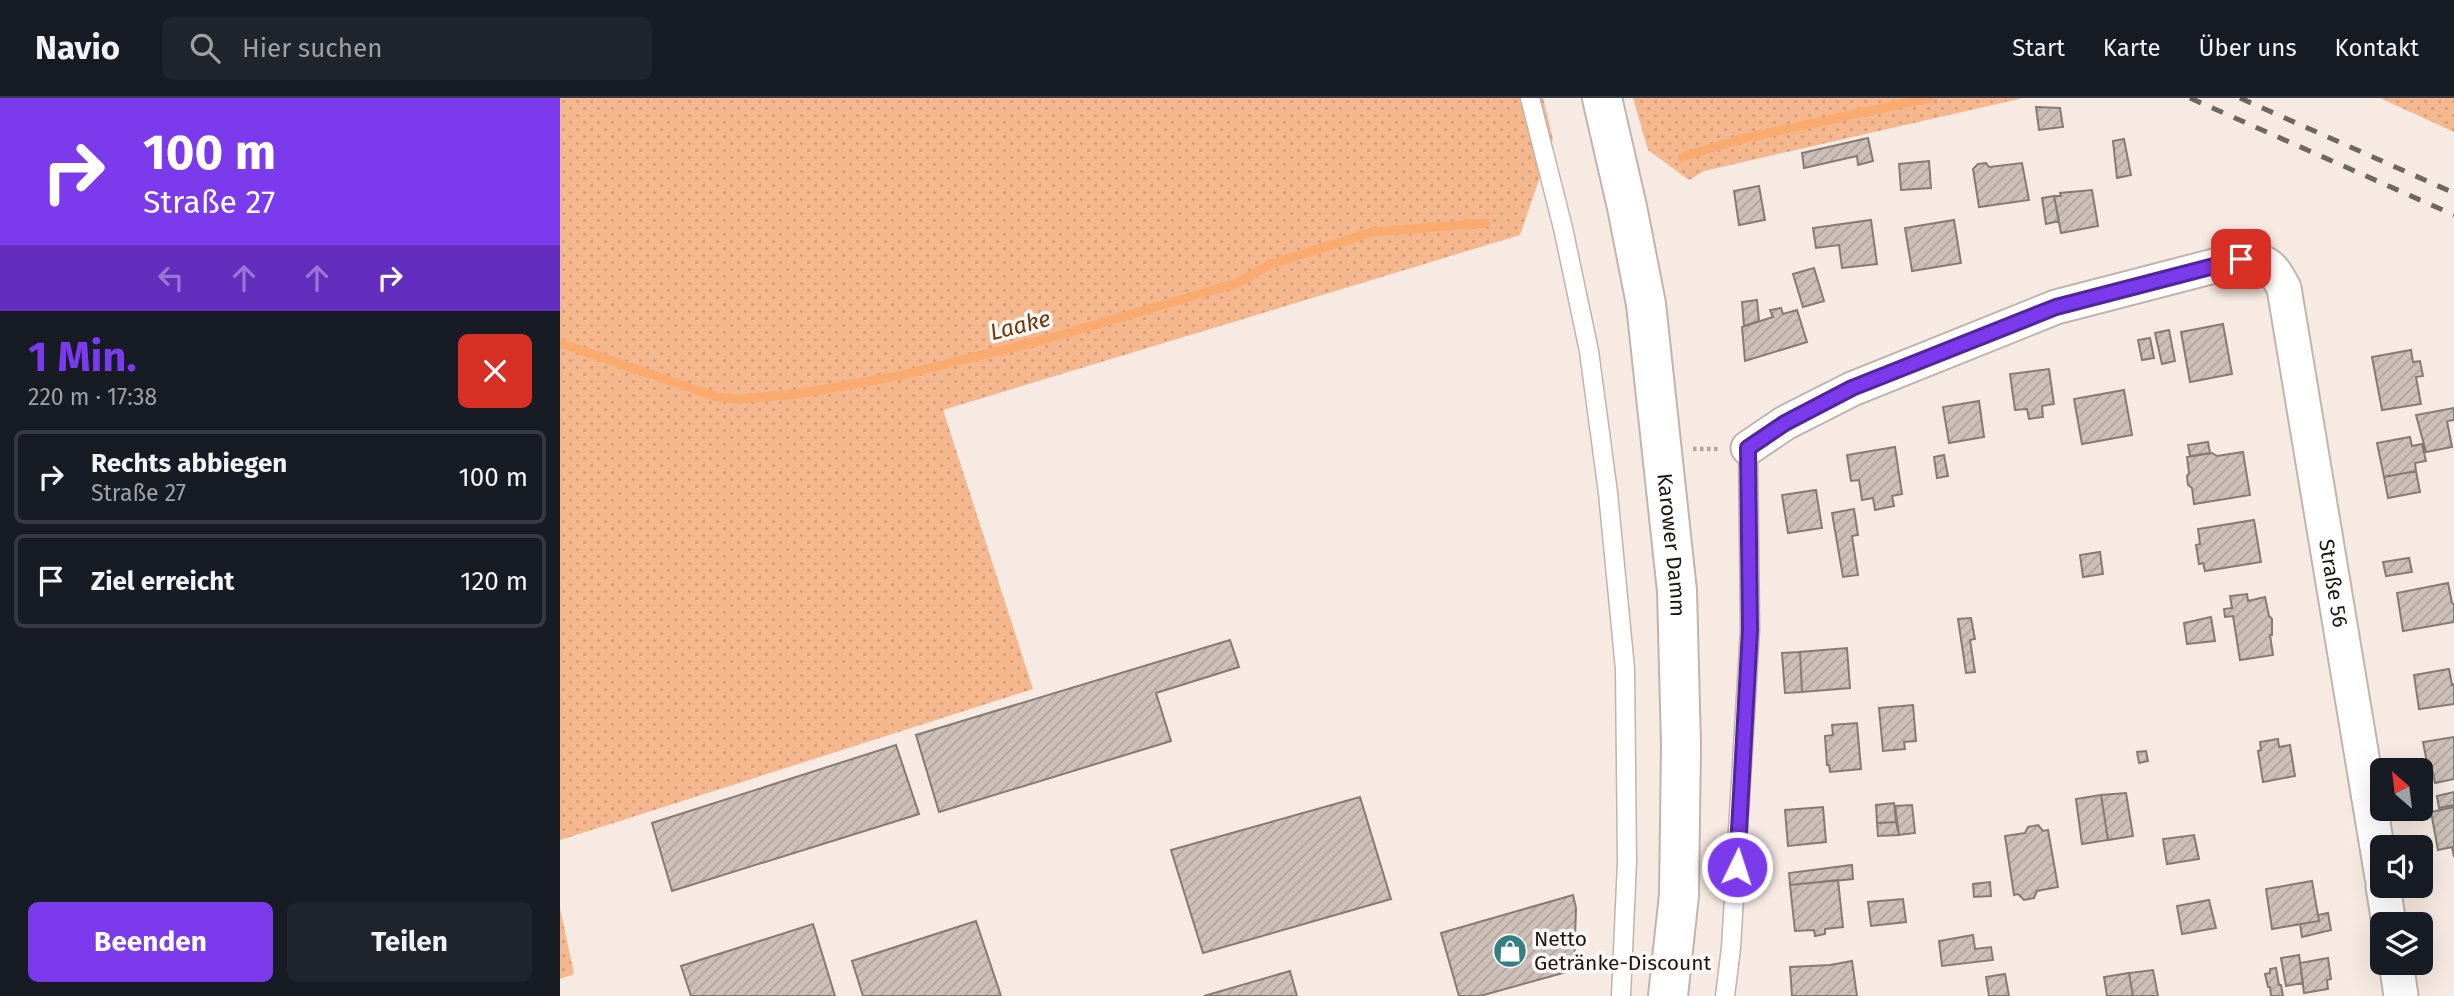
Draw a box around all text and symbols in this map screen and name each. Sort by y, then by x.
search box [162,17,652,80]
text: Navio [35,28,120,68]
icon: search [186,29,224,67]
text: Hier suchen [242,33,382,64]
text: Start [2012,34,2065,62]
text: Karte [2103,34,2161,62]
text: Über uns [2199,34,2297,62]
text: Kontakt [2335,34,2419,62]
text: 100 m [143,123,276,182]
icon: right [28,126,119,217]
text: Straße 27 [143,183,275,221]
pin [2211,229,2271,289]
icon: arrive [2222,240,2260,278]
icon: left [152,259,190,297]
icon: ahead [225,259,263,297]
icon: ahead [298,259,336,297]
icon: right [371,259,409,297]
water label: Laake [987,304,1053,346]
text: 1 Min. [28,332,137,382]
button: close [458,334,532,408]
text: 220 m · 17:38 [28,383,157,411]
text: Rechts abbiegen [91,448,287,479]
icon: right [32,458,70,496]
text: 100 m [459,462,528,493]
street label: Karower Damm [1651,472,1691,617]
text: Straße 27 [91,479,186,507]
street label: Straße 56 [2313,537,2353,629]
icon: arrive [32,562,70,600]
text: Ziel erreicht [91,566,234,597]
text: 120 m [460,566,528,597]
north arrow [2370,758,2432,821]
map controls [2370,758,2433,975]
position arrow [1700,830,1774,904]
button: sound [2370,835,2433,898]
button: Beenden [28,902,273,982]
button: Teilen [287,902,532,982]
button: layers [2370,912,2433,975]
place label: Netto Getränke-Discount [1534,926,1712,976]
shop icon: Netto Getränke-Discount [1491,932,1529,970]

